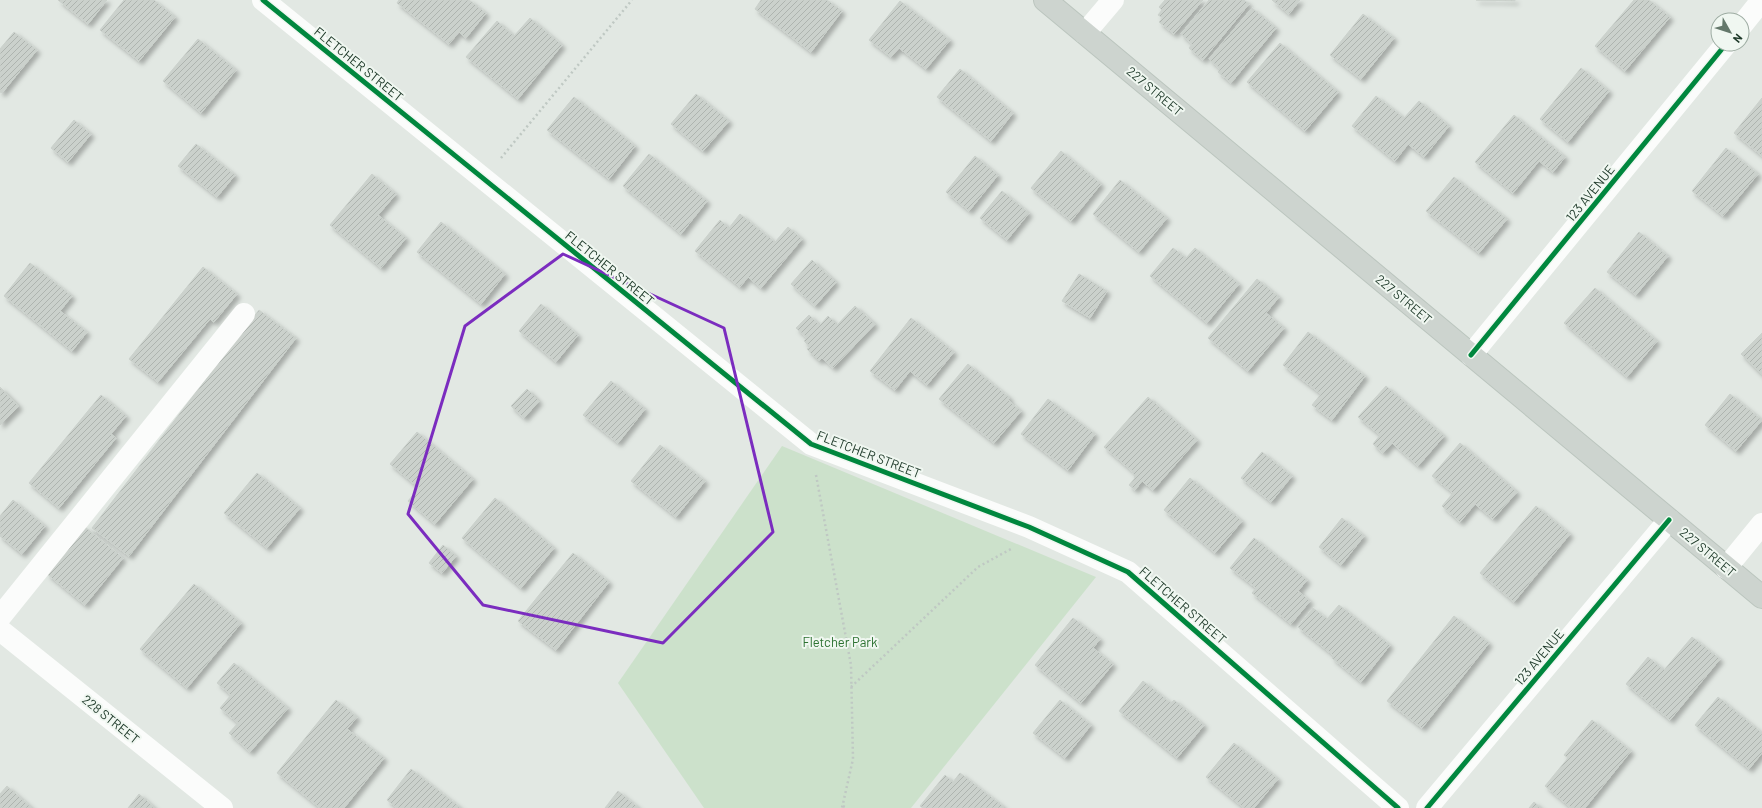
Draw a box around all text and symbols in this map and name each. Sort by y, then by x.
north arrow [1710,12,1750,52]
street label: FLETCHER STREET [311,23,407,105]
text: N [1731,32,1746,46]
street label: 227 STREET [1124,63,1186,119]
street label: 123 AVENUE [1562,161,1618,225]
street label: FLETCHER STREET [562,227,658,309]
street label: 227 STREET [1373,271,1435,327]
street label: FLETCHER STREET [815,427,923,481]
street label: 227 STREET [1677,524,1739,580]
street label: FLETCHER STREET [1136,563,1230,647]
street label: 123 AVENUE [1511,626,1567,688]
park label: Fletcher Park [802,634,878,650]
street label: 228 STREET [79,691,143,747]

